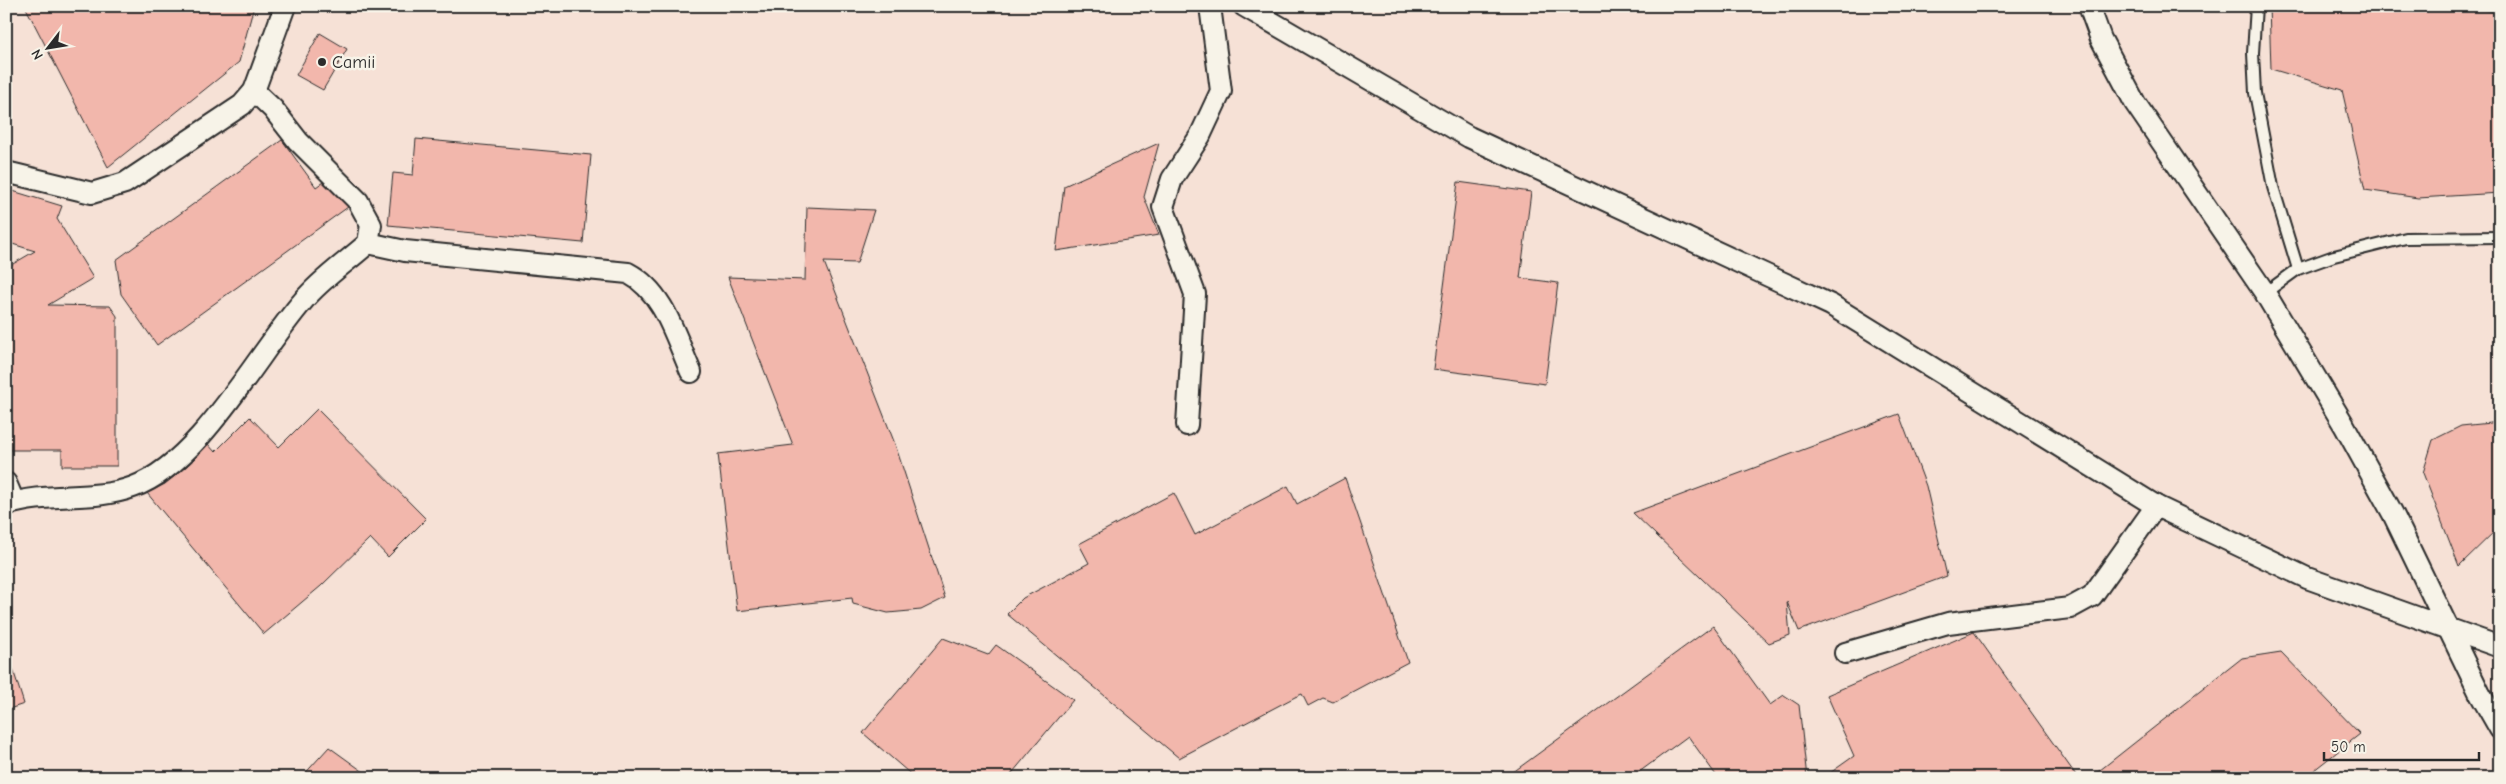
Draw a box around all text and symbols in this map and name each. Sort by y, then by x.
north arrow [22,22,72,72]
text: N [28,46,47,63]
place label: Camii [332,52,375,73]
marker: Camii [316,56,328,68]
scale bar [2324,729,2478,761]
text: 50 m [2331,738,2366,756]

